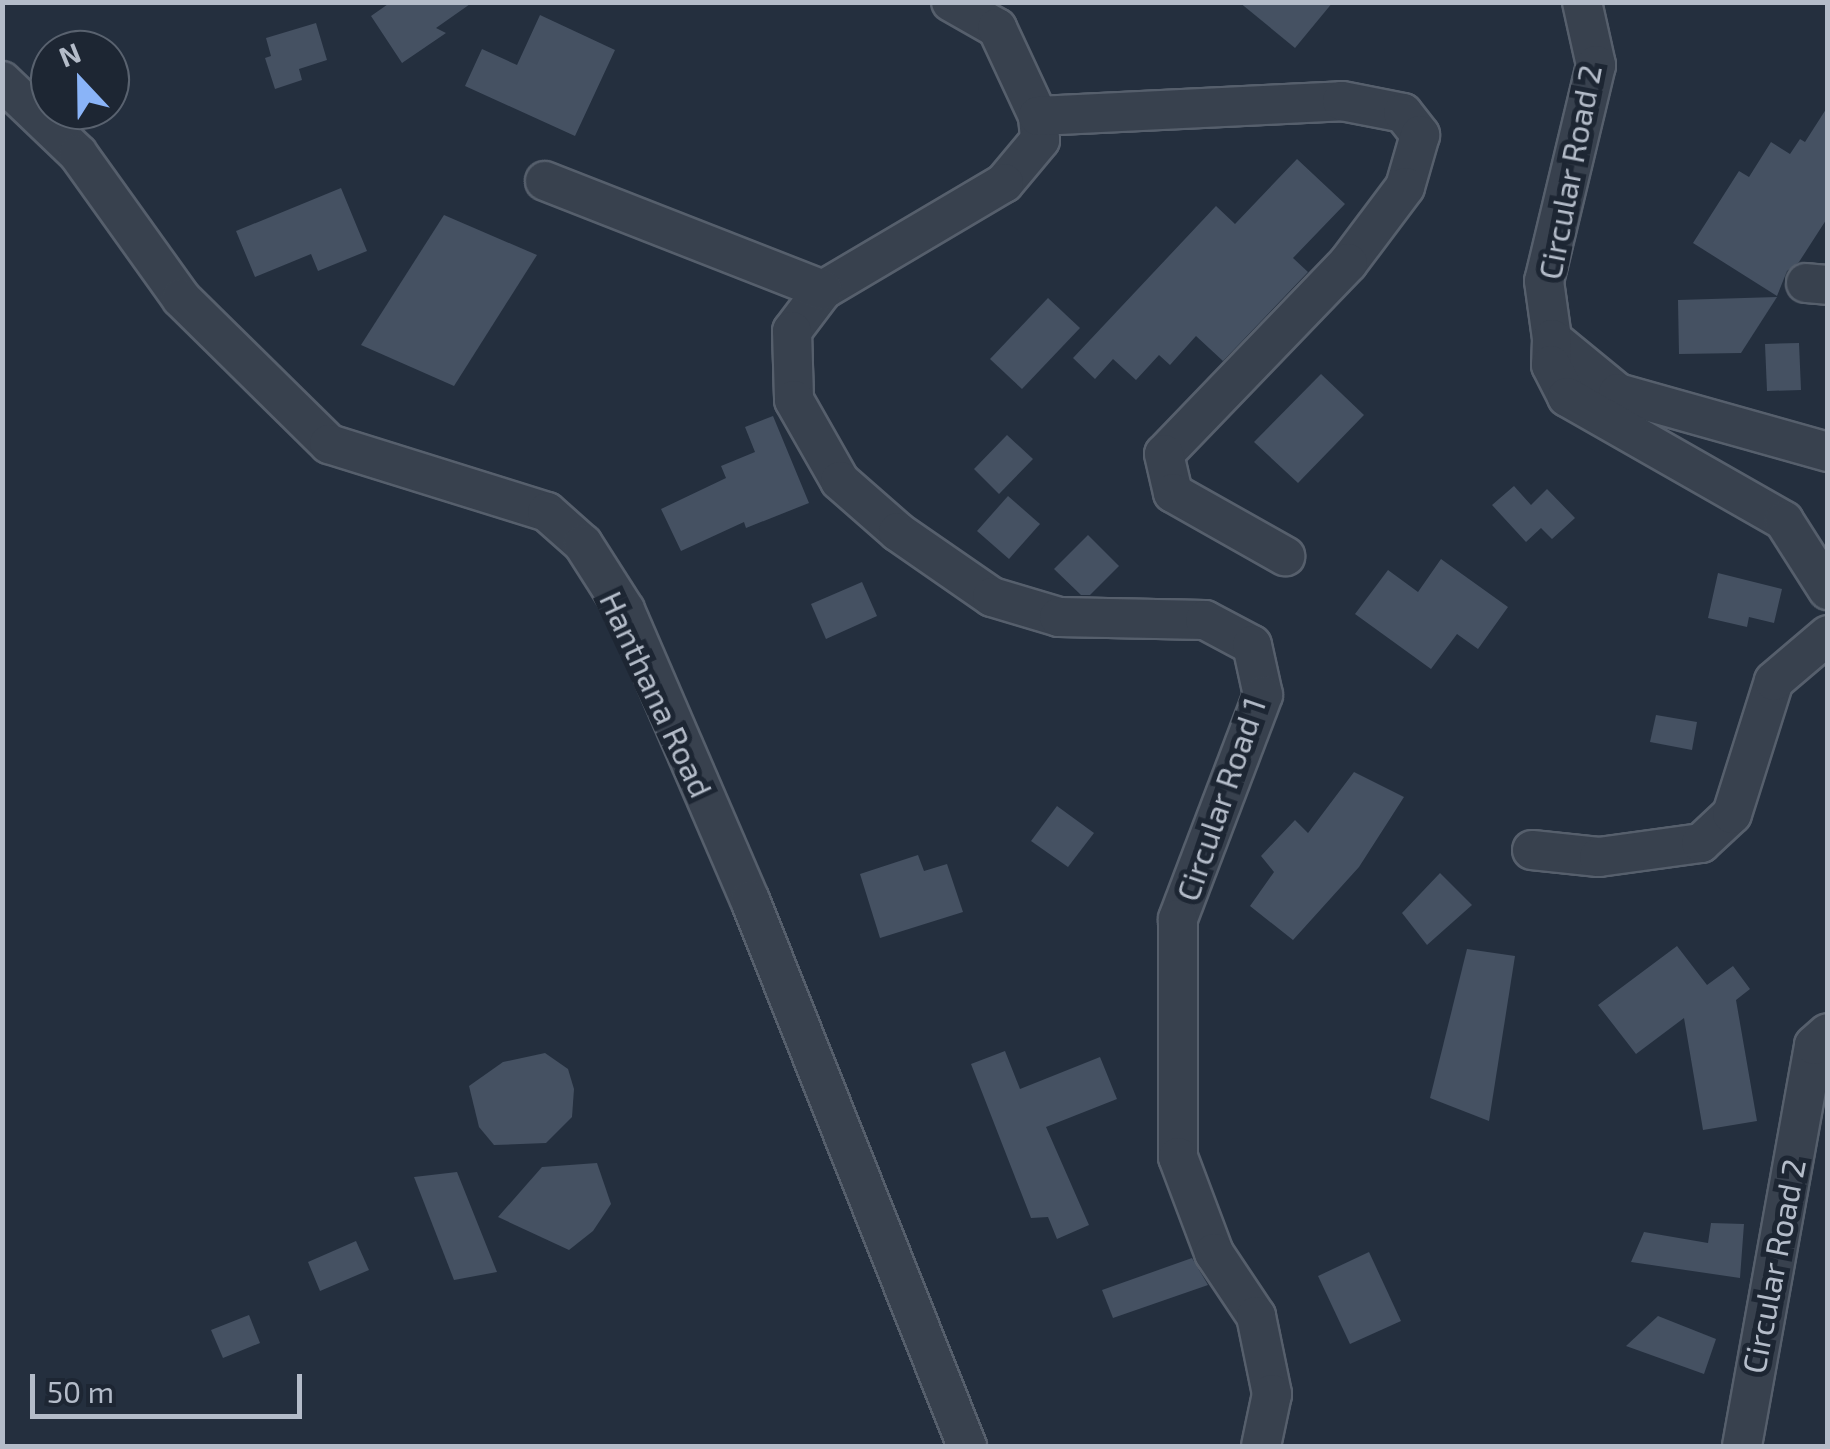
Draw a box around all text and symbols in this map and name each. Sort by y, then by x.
north arrow [30,30,130,130]
text: N [54,34,85,74]
street label: Circular Road 2 [1529,61,1609,283]
street label: Hanthana Road [593,585,721,803]
street label: Circular Road 1 [1167,692,1273,906]
street label: Circular Road 2 [1733,1155,1813,1377]
scale bar [35,1354,308,1416]
text: 50 m [47,1373,114,1409]

